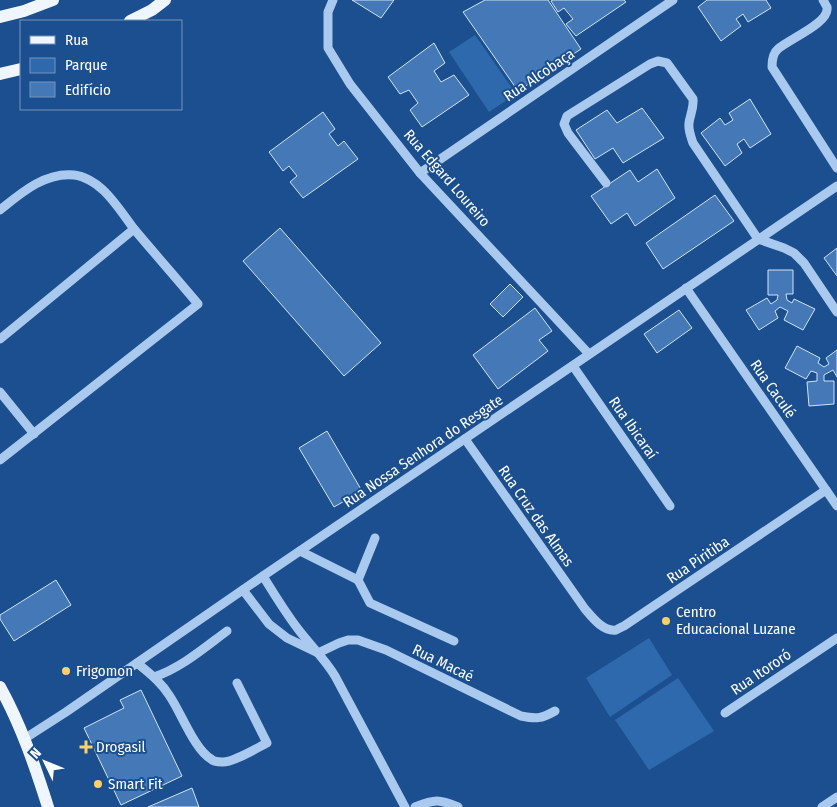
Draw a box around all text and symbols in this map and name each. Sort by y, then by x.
legend [20,20,182,110]
text: Rua [65,31,88,49]
street label: Rua Alcobaça [500,45,578,105]
text: Parque [65,56,108,74]
text: Edifício [65,81,111,99]
street label: Rua Edgard Loureiro [400,126,494,230]
street label: Rua Caculé [746,356,800,422]
street label: Rua Nossa Senhora do Resgate [340,391,506,511]
street label: Rua Ibicaraí [605,393,661,463]
street label: Rua Cruz das Almas [494,462,578,570]
street label: Rua Piritiba [663,533,733,587]
place label: Centro Educacional Luzane [676,603,796,638]
marker: Centro Educacional Luzane [660,615,672,627]
street label: Rua Macaé [409,640,477,686]
street label: Rua Itororó [727,645,795,699]
place label: Frigomon [76,662,133,680]
marker: Frigomon [60,665,72,677]
north arrow [20,737,70,787]
place label: Drogasil [96,738,146,756]
marker: Drogasil [80,741,92,753]
text: N [27,745,45,762]
place label: Smart Fit [108,775,163,793]
marker: Smart Fit [92,778,104,790]

